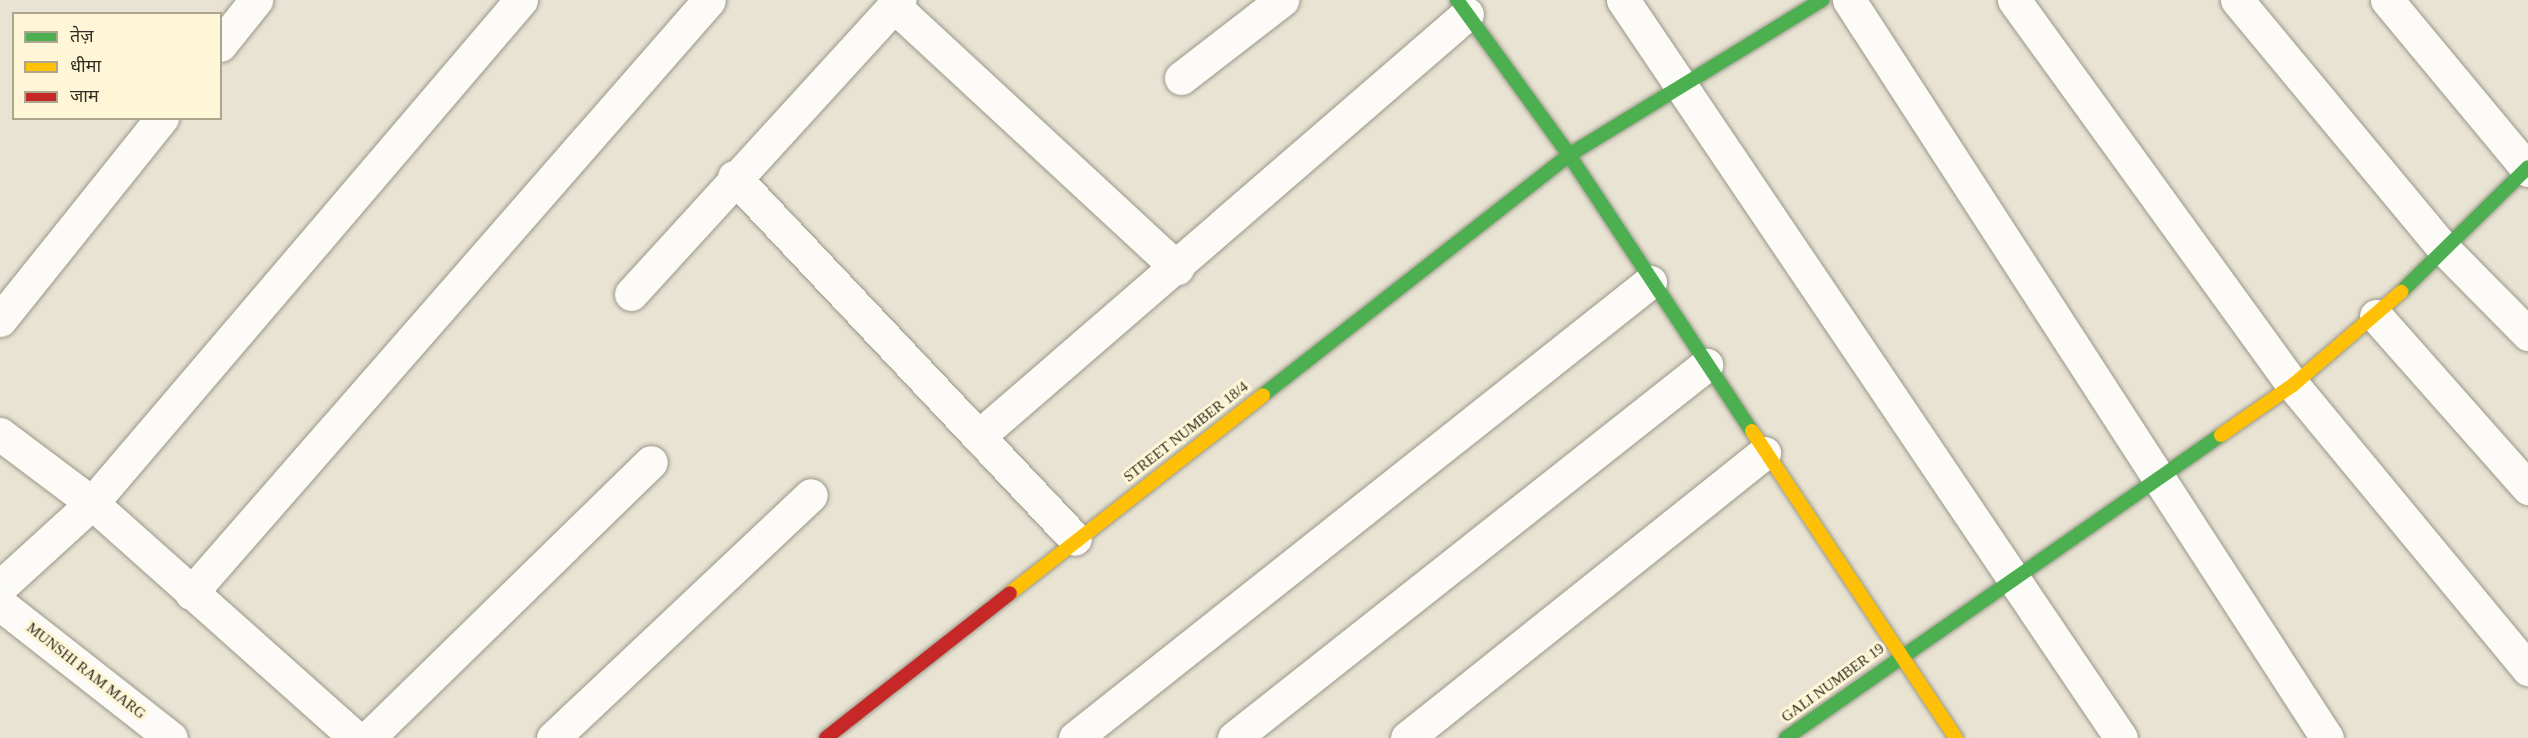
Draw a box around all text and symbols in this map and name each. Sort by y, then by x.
legend [12,12,222,120]
text: तेज़ [70,26,94,46]
text: धीमा [70,56,101,76]
text: जाम [70,86,99,106]
street label: STREET NUMBER 18/4 [1120,378,1252,486]
street label: MUNSHI RAM MARG [23,619,149,723]
street label: GALI NUMBER 19 [1778,640,1888,726]

